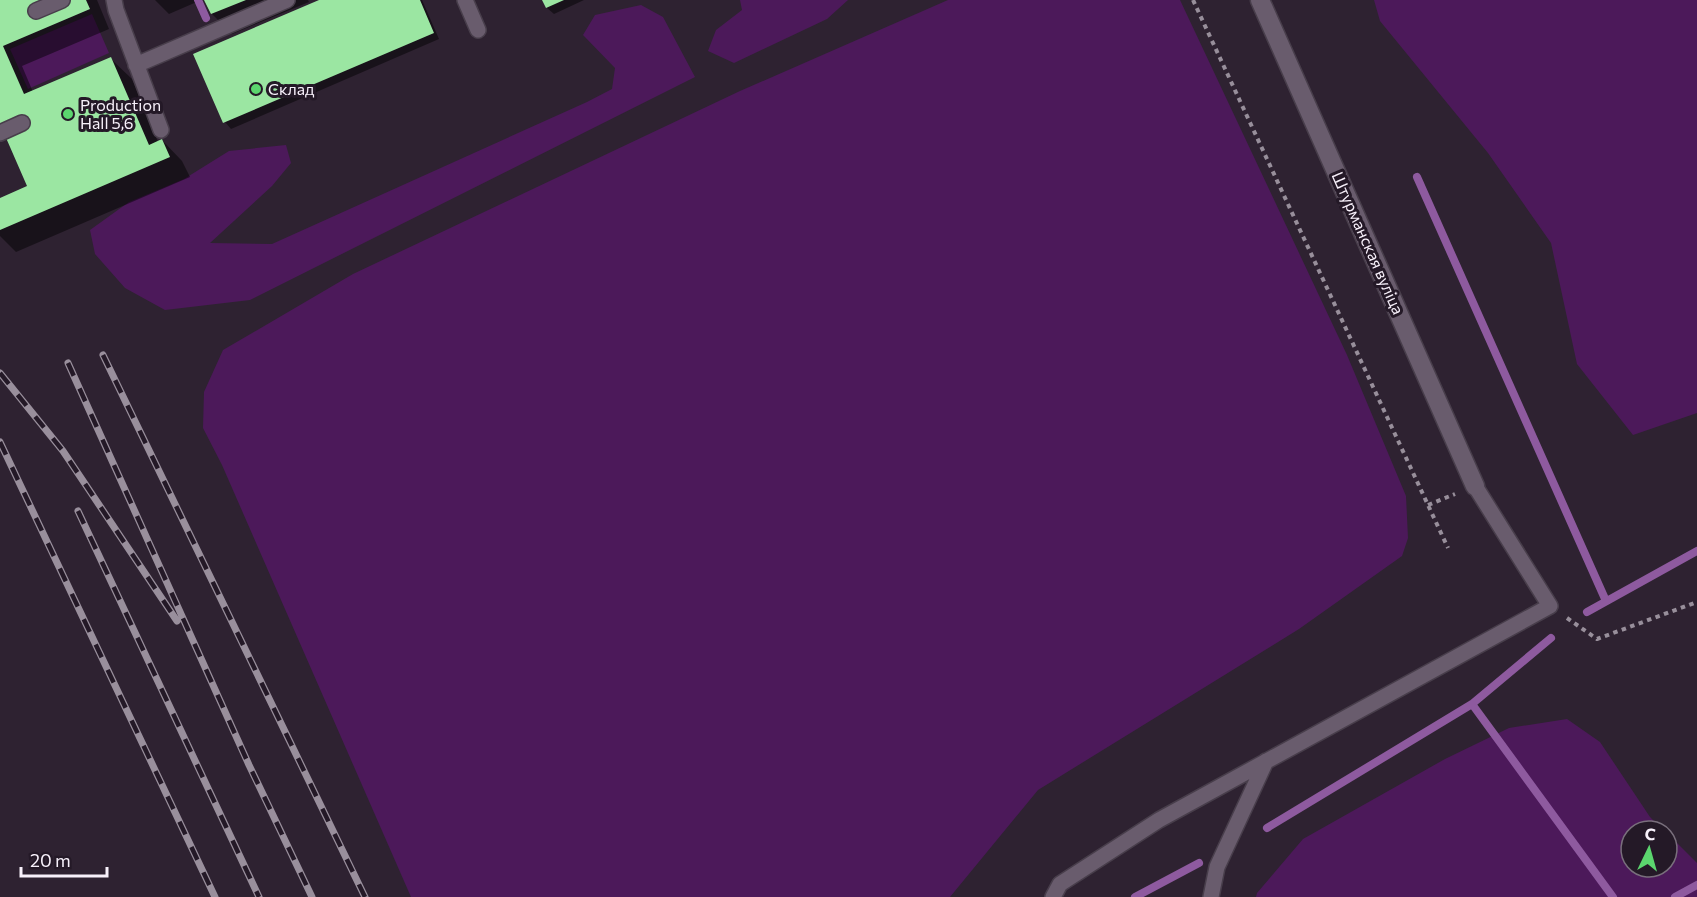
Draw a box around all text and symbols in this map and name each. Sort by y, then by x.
place label: Склад [268,79,315,98]
marker: Склад [249,82,263,96]
place label: Production Hall 5,6 [80,95,161,132]
marker: Production Hall 5,6 [61,107,75,121]
street label: Штурманская вуліца [1328,169,1408,317]
north arrow [1619,819,1679,879]
text: С [1644,824,1657,844]
scale bar [21,840,106,878]
text: 20 m [30,849,71,871]

